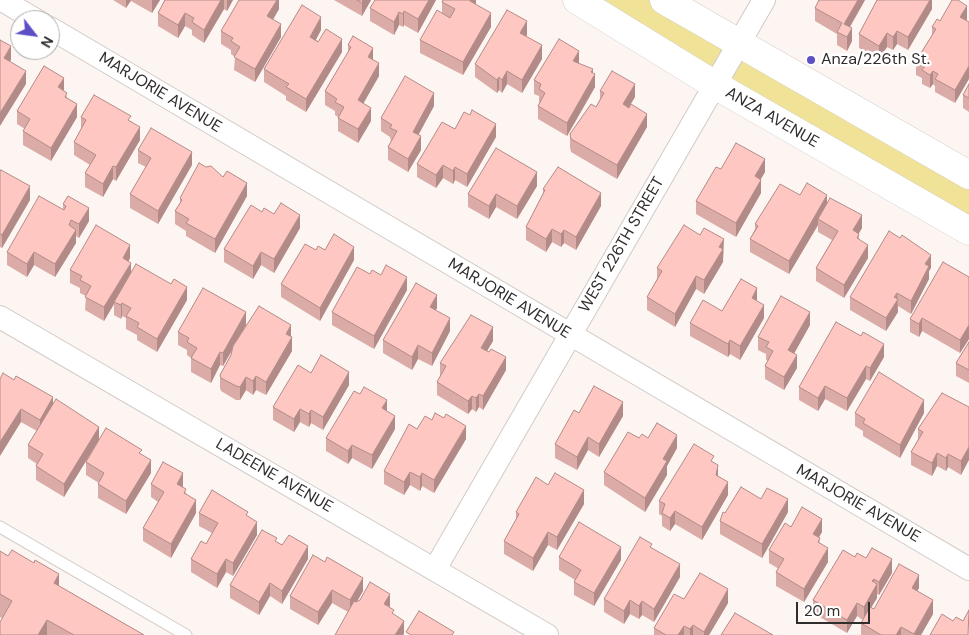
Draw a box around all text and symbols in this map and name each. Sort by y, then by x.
north arrow [10,10,60,60]
text: N [37,33,57,51]
street label: MARJORIE AVENUE [95,49,225,137]
place label: Anza/226th St. [821,50,930,70]
marker: Anza/226th St. [805,54,817,66]
street label: ANZA AVENUE [722,84,822,152]
street label: WEST 226TH STREET [575,174,669,316]
street label: MARJORIE AVENUE [444,255,574,343]
street label: LADEENE AVENUE [212,435,336,517]
street label: MARJORIE AVENUE [793,461,923,547]
scale bar [799,592,873,624]
text: 20 m [804,601,840,621]

